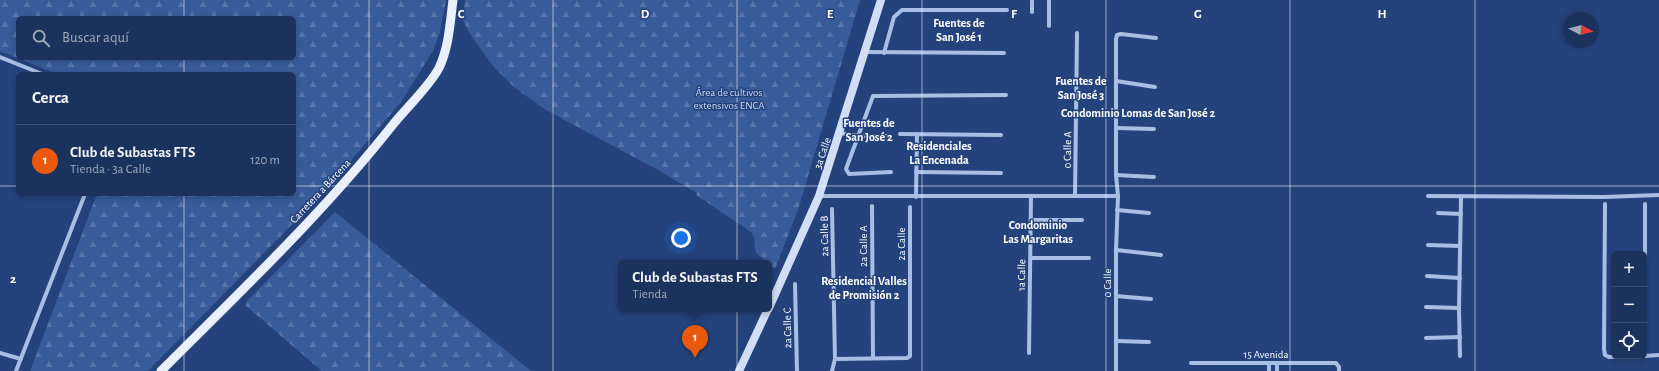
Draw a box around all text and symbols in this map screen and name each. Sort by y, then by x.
text: C [458,8,465,21]
text: D [641,8,650,21]
text: E [827,8,834,21]
text: F [1011,8,1018,21]
text: G [1194,8,1202,21]
text: H [1377,8,1387,21]
north arrow [1563,12,1599,48]
search box [16,16,296,60]
district label: Fuentes de San José 1 [933,17,985,43]
icon: search [30,27,52,49]
text: Buscar aquí [62,30,129,45]
district label: Fuentes de San José 3 [1055,75,1107,101]
park label: Área de cultivos extensivos ENCA [693,86,765,111]
text: Cerca [32,89,69,106]
district label: Condominio Lomas de San José 2 [1061,107,1215,119]
district label: Fuentes de San José 2 [843,117,895,143]
street label: 0 Calle A [1062,131,1073,169]
street label: 3a Calle [812,136,833,170]
district label: Residenciales La Encenada [906,140,972,166]
text: Club de Subastas FTS [70,145,195,160]
text: 1 [43,154,47,167]
text: 120 m [250,154,280,167]
street label: Carretera a Bárcena [288,157,353,225]
text: Tienda · 3a Calle [70,163,151,176]
street label: 2a Calle B [819,215,830,257]
district label: Condominio Las Margaritas [1003,219,1073,245]
street label: 2a Calle A [858,225,869,267]
street label: 2a Calle [896,227,907,261]
your location [671,228,691,248]
map controls [1611,251,1647,359]
button: + [1611,251,1647,287]
street label: 1a Calle [1016,259,1027,291]
popup [618,260,772,312]
street label: 0 Calle [1102,269,1113,297]
text: Club de Subastas FTS [632,270,758,285]
text: 2 [10,273,16,286]
district label: Residencial Valles de Promisión 2 [821,275,907,301]
button: − [1611,287,1647,323]
text: Tienda [632,288,667,301]
street label: 2a Calle C [782,307,793,348]
button: locate [1611,323,1647,359]
pin: 1 [682,325,708,358]
street label: 15 Avenida [1243,349,1289,360]

